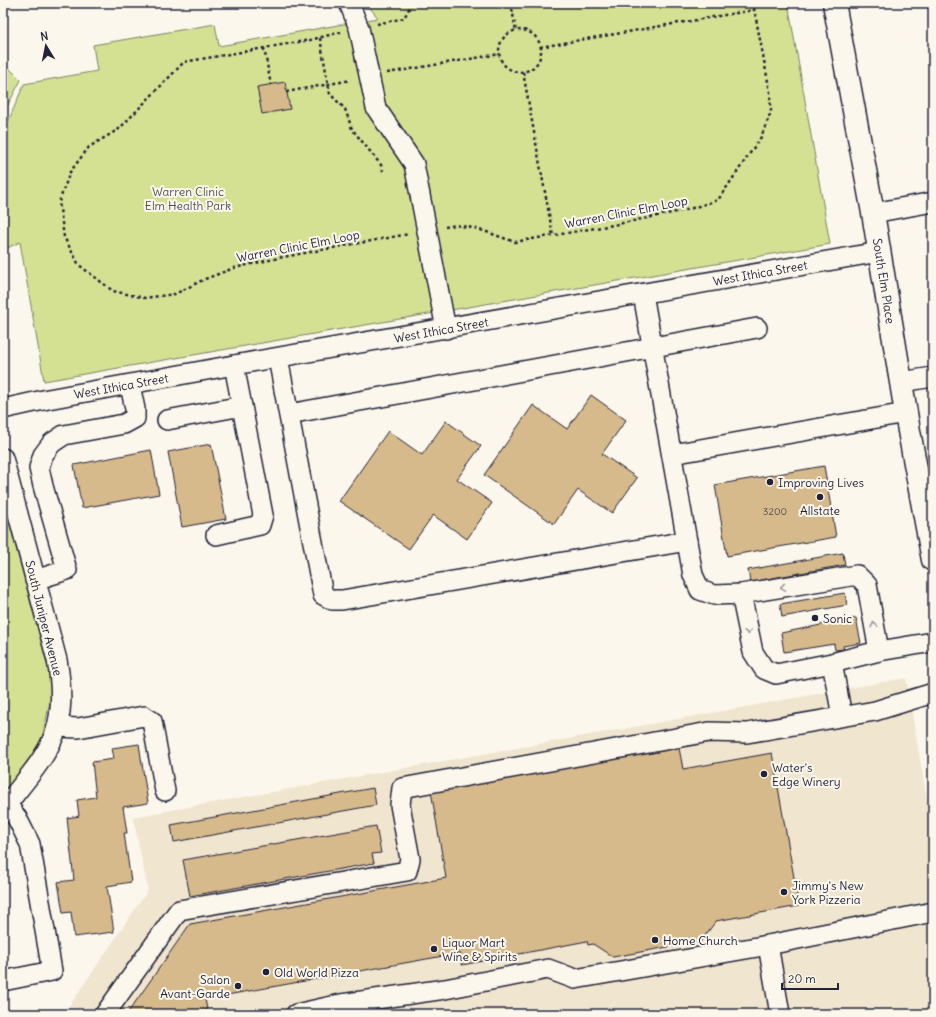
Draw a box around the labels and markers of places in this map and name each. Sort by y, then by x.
place label: Improving Lives [778,475,864,490]
marker: Improving Lives [765,477,775,487]
marker: Allstate [815,492,825,502]
place label: Allstate [800,503,840,518]
place label: Sonic [823,611,852,626]
marker: Sonic [810,613,820,623]
place label: Water's Edge Winery [772,760,841,789]
marker: Water's Edge Winery [759,769,769,779]
place label: Jimmy's New York Pizzeria [792,878,864,907]
marker: Jimmy's New York Pizzeria [779,887,789,897]
place label: Home Church [663,933,738,948]
place label: Liquor Mart Wine & Spirits [442,935,517,964]
marker: Home Church [650,935,660,945]
marker: Liquor Mart Wine & Spirits [429,944,439,954]
place label: Old World Pizza [274,965,359,980]
marker: Old World Pizza [261,967,271,977]
place label: Salon Avant-Garde [160,972,230,1001]
marker: Salon Avant-Garde [233,981,243,991]

